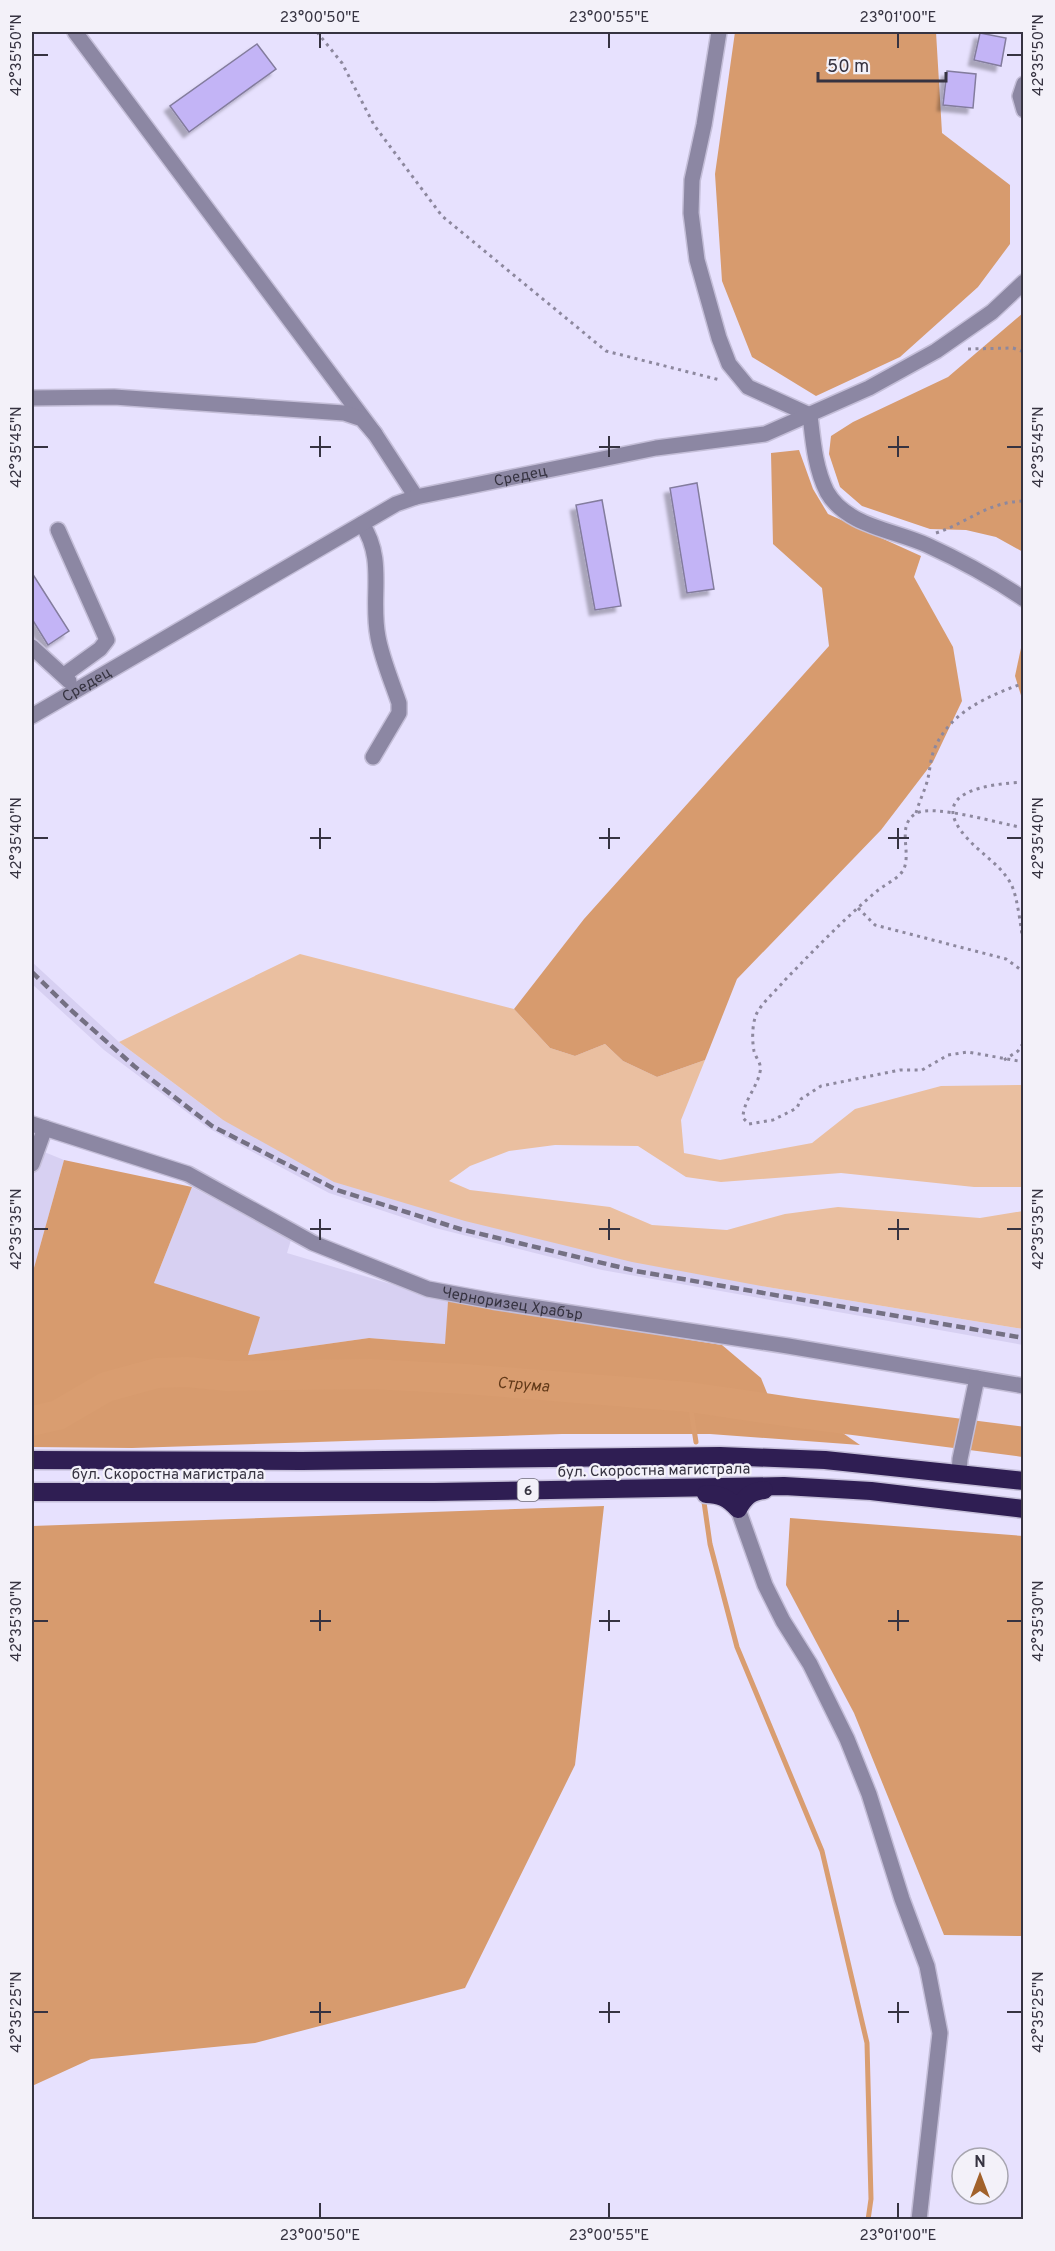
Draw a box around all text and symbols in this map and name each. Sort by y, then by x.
text: 23°00'50"E [280,9,360,28]
text: 23°00'55"E [569,9,649,28]
text: 23°01'00"E [860,9,936,28]
text: 42°35'50"N [8,14,27,96]
text: 42°35'50"N [1030,14,1049,96]
scale bar [818,45,946,83]
text: 50 m [827,56,869,79]
text: 42°35'45"N [8,406,27,488]
text: 42°35'45"N [1030,406,1049,488]
street label: Средец [492,462,549,492]
street label: Средец [59,664,115,707]
text: 42°35'40"N [8,797,27,879]
text: 42°35'40"N [1030,797,1049,879]
text: 42°35'35"N [8,1188,27,1270]
text: 42°35'35"N [1030,1188,1049,1270]
street label: Черноризец Храбър [440,1284,584,1326]
water label: Струма [496,1374,551,1398]
street label: бул. Скоростна магистрала [558,1460,750,1483]
street label: бул. Скоростна магистрала [72,1466,264,1485]
road number: 6 [518,1479,538,1501]
text: 42°35'30"N [8,1580,27,1662]
text: 42°35'30"N [1030,1580,1049,1662]
text: 42°35'25"N [8,1971,27,2053]
text: 42°35'25"N [1030,1971,1049,2053]
north arrow [950,2146,1010,2206]
text: N [974,2153,986,2173]
text: 23°00'50"E [280,2227,360,2246]
text: 23°00'55"E [569,2227,649,2246]
text: 23°01'00"E [860,2227,936,2246]

